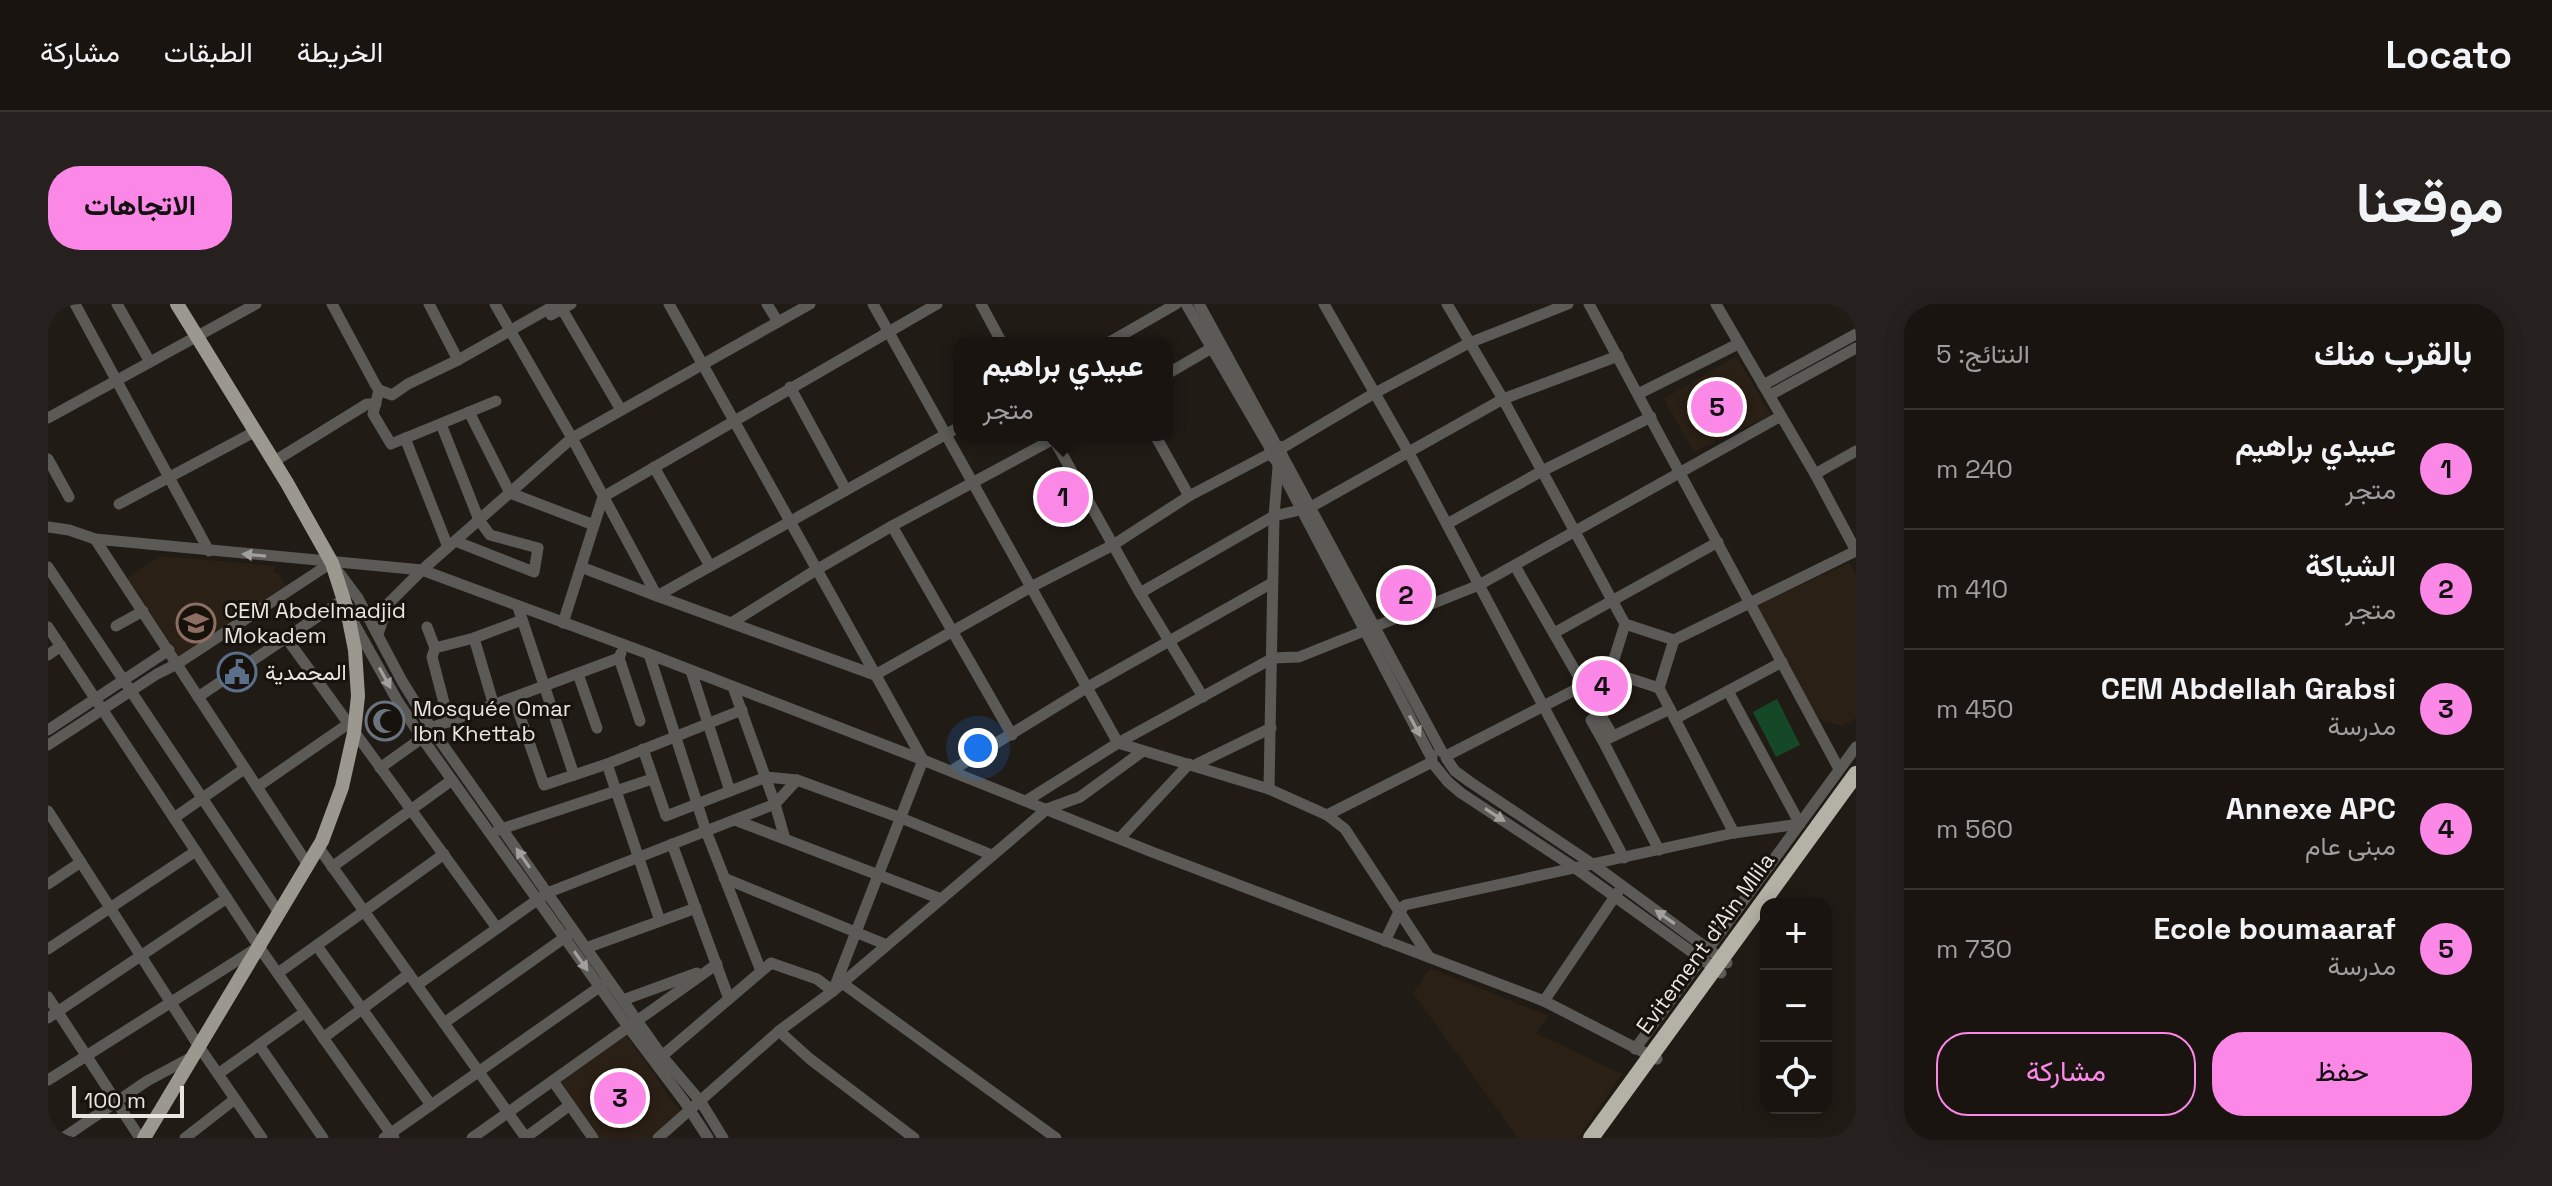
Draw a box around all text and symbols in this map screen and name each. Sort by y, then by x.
text: Locato [2385,31,2512,79]
text: مشاركة [40,34,120,70]
text: الطبقات [164,34,253,70]
text: الخريطة [297,34,383,70]
button: الاتجاهات [48,166,232,250]
text: موقعنا [2356,167,2504,238]
text: بالقرب منك [2314,332,2472,375]
popup [953,337,1173,441]
text: النتائج: 5 [1936,337,2030,371]
text: عبيدي براهيم [983,346,1143,385]
pin: 5 [1691,377,1743,437]
text: متجر [983,393,1034,427]
text: عبيدي براهيم [2235,426,2396,465]
text: 240 m [1936,452,2013,486]
text: 1 [2440,452,2452,486]
pin: 1 [1037,467,1089,527]
text: متجر [2345,473,2396,507]
text: الشياكة [2305,546,2396,585]
one-way arrow [241,549,266,562]
pin: 2 [1380,565,1432,625]
text: 410 m [1936,572,2008,606]
text: 2 [2438,572,2454,606]
text: متجر [2345,593,2396,627]
place label: CEM Abdelmadjid Mokadem [224,596,406,649]
school or university icon: CEM Abdelmadjid Mokadem [175,602,217,644]
public building icon: المحمدية [216,651,258,693]
pin: 4 [1576,656,1628,716]
place label: المحمدية [265,658,347,686]
one-way arrow [378,667,392,689]
text: CEM Abdellah Grabsi [2101,669,2396,708]
text: 450 m [1936,692,2014,726]
text: 3 [2438,692,2454,726]
place label: Mosquée Omar Ibn Khettab [413,694,571,747]
mosque icon: Mosquée Omar Ibn Khettab [364,700,406,742]
text: مدرسة [2327,709,2396,743]
one-way arrow [1407,715,1421,737]
your location [958,728,998,768]
text: Annexe APC [2226,789,2396,828]
one-way arrow [1484,808,1505,823]
text: 560 m [1936,812,2013,846]
text: 4 [2438,812,2454,846]
text: مبنى عام [2305,829,2396,863]
one-way arrow [515,847,531,869]
street label: Evitement d'Ain Mlila [1630,847,1780,1039]
map controls [1760,898,1832,1114]
button: + [1760,898,1832,970]
text: Ecole boumaaraf [2153,909,2396,948]
one-way arrow [1654,910,1675,925]
text: 730 m [1936,932,2012,966]
text: 5 [2438,932,2454,966]
text: مدرسة [2327,949,2396,983]
one-way arrow [573,950,588,971]
button: − [1760,970,1832,1042]
button: مشاركة [1936,1032,2196,1116]
button: حفظ [2212,1032,2472,1116]
button: locate [1760,1042,1832,1114]
pin: 3 [594,1068,646,1128]
scale bar [72,1082,184,1118]
text: 100 m [84,1086,146,1114]

